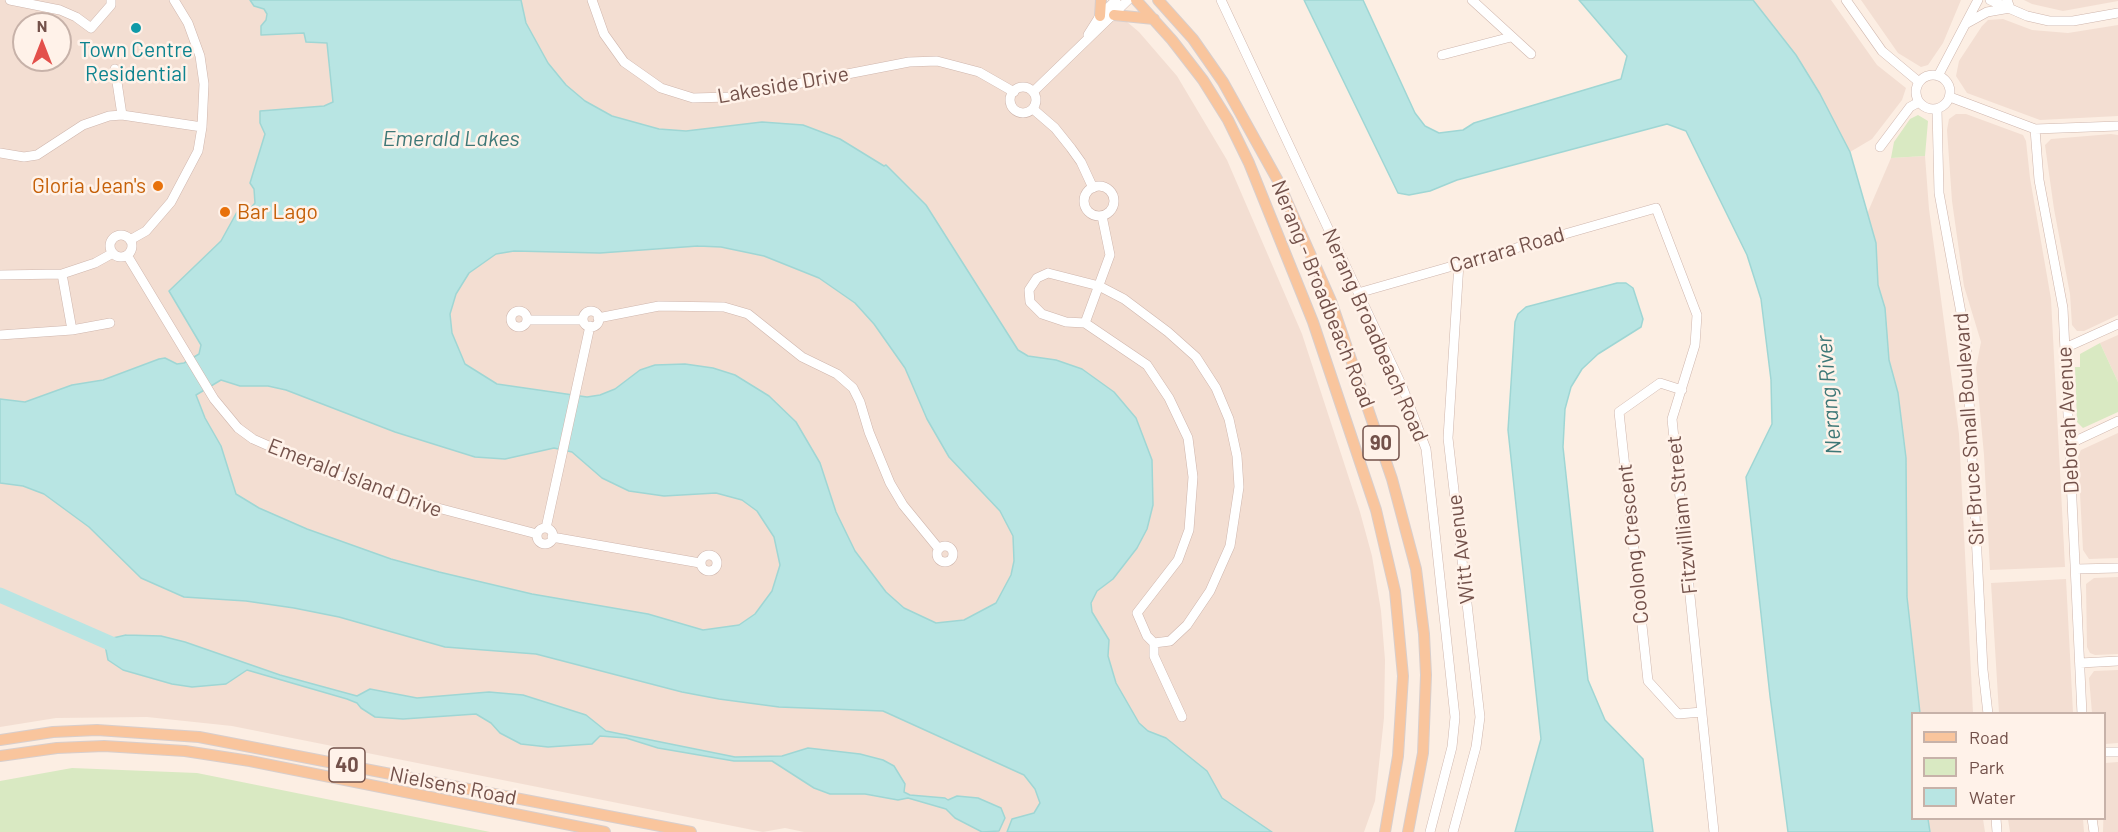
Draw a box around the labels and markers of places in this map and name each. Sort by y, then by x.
marker: Town Centre Residential [129,21,143,35]
place label: Town Centre Residential [79,37,193,87]
place label: Gloria Jean's [32,173,146,199]
marker: Gloria Jean's [151,179,165,193]
place label: Bar Lago [237,199,318,225]
marker: Bar Lago [218,205,232,219]

